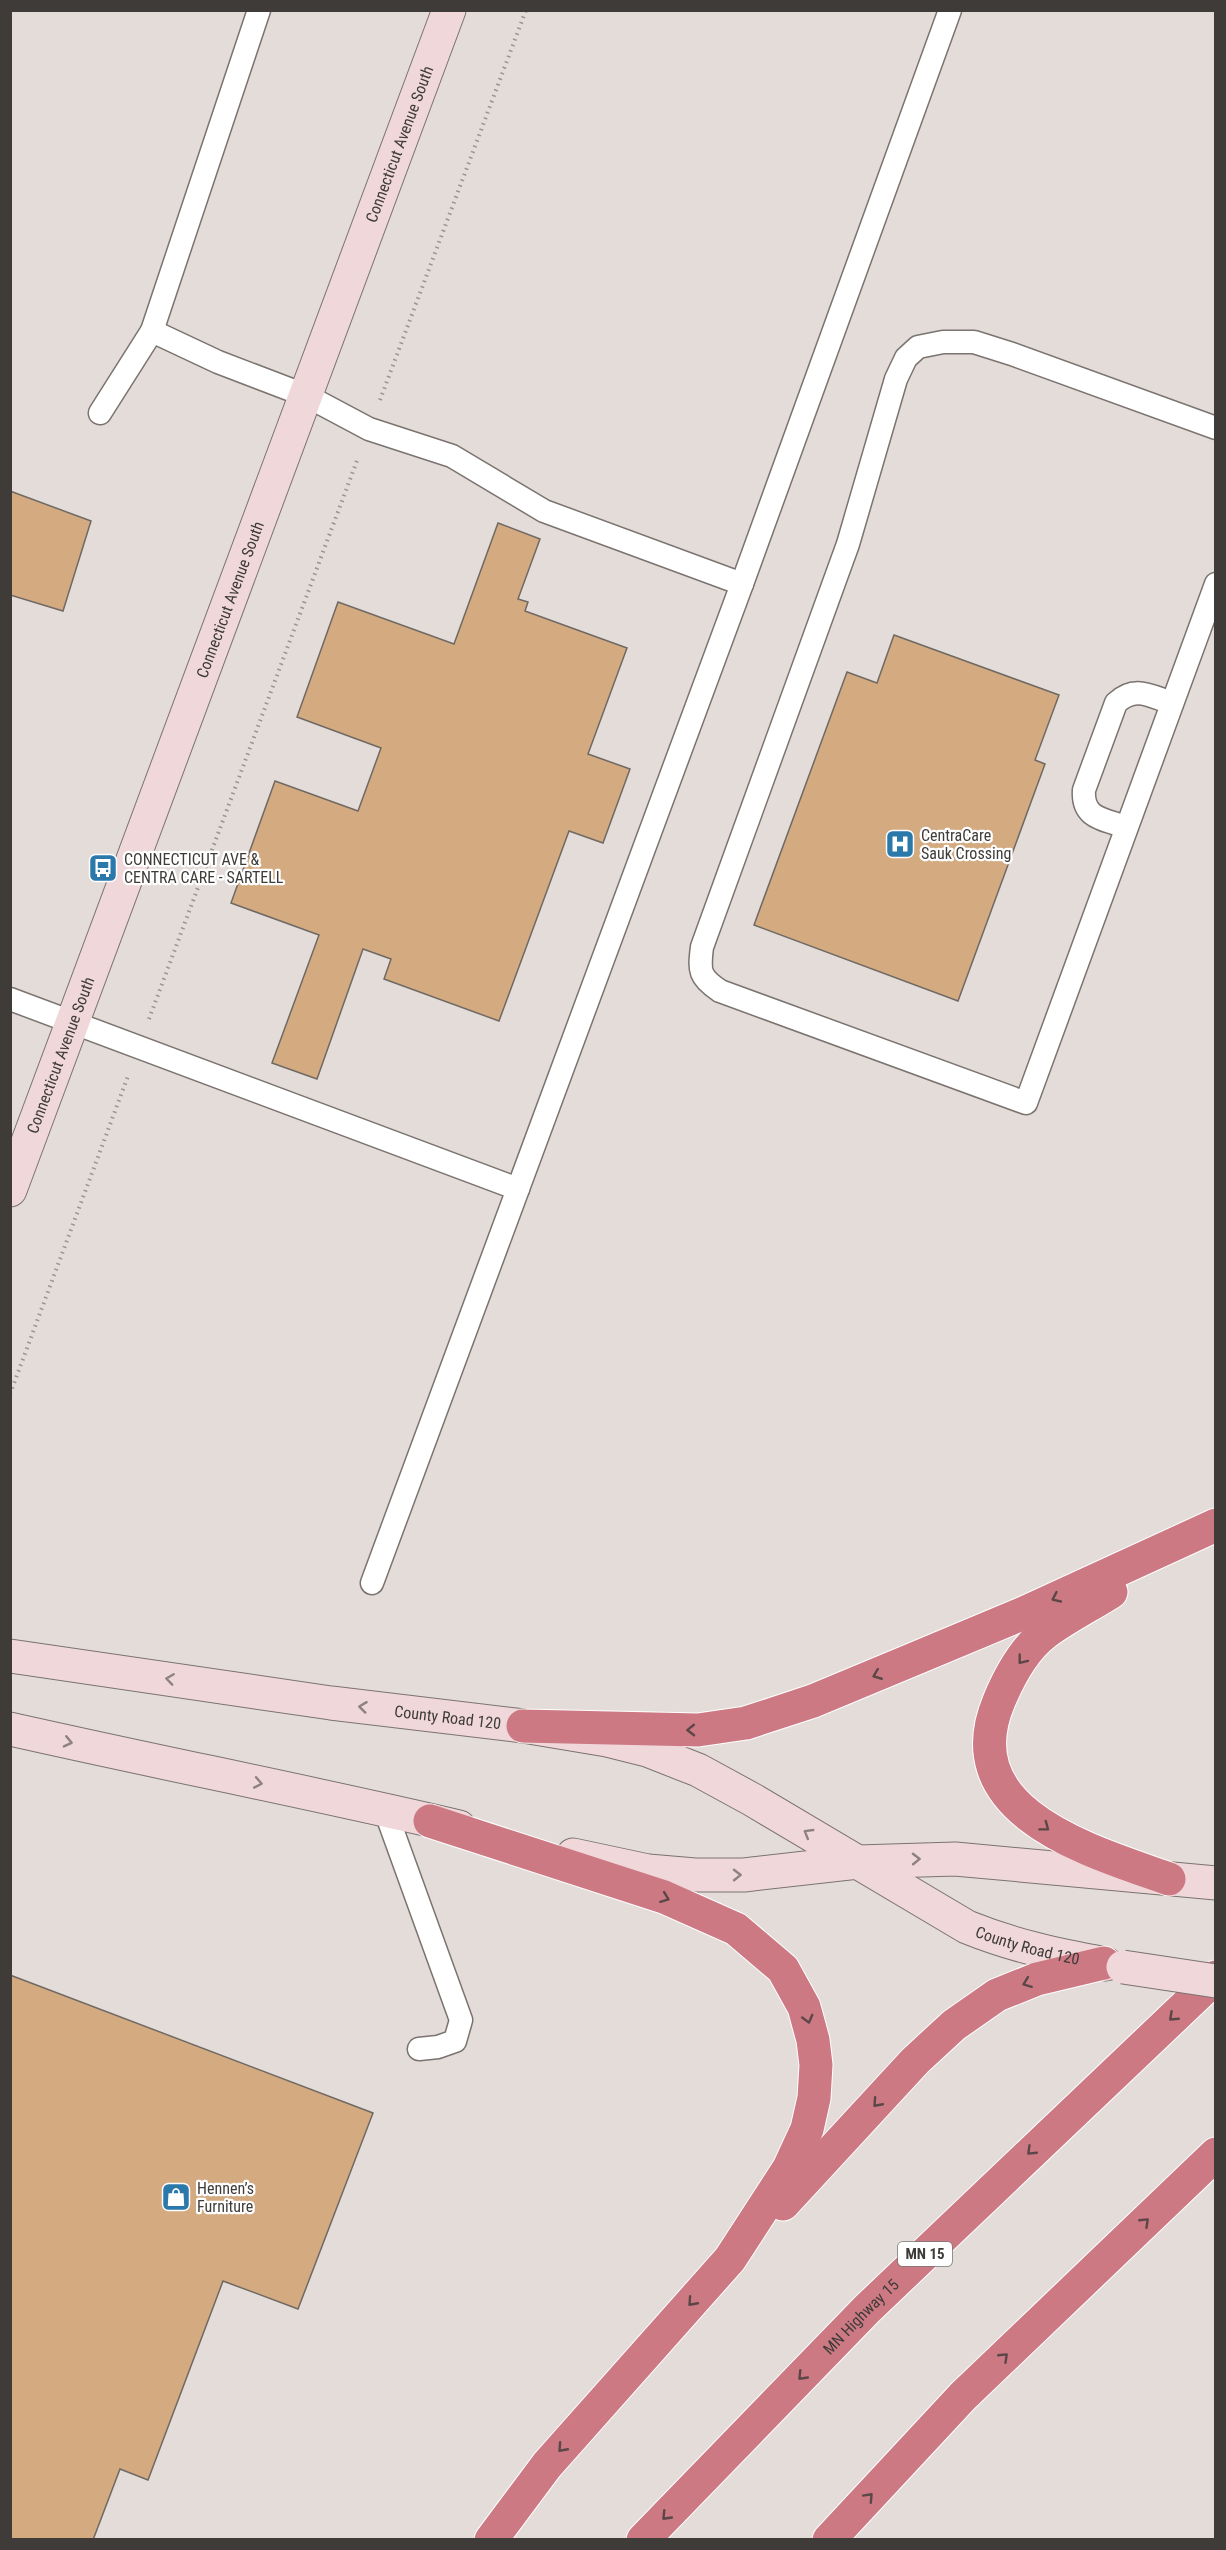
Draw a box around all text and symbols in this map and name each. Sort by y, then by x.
street label: Connecticut Avenue South [362,63,437,225]
street label: Connecticut Avenue South [192,519,268,681]
place label: CentraCare Sauk Crossing [921,826,1011,863]
hospital icon: CentraCare Sauk Crossing [884,828,916,860]
place label: CONNECTICUT AVE & CENTRA CARE - SARTELL [124,850,284,887]
bus stop icon: CONNECTICUT AVE & CENTRA CARE - SARTELL [87,852,119,884]
street label: Connecticut Avenue South [23,974,98,1136]
one-way arrow [1052,1590,1063,1602]
one-way arrow [1018,1654,1029,1665]
one-way arrow [872,1668,883,1680]
one-way arrow [166,1674,175,1686]
one-way arrow [359,1701,368,1713]
street label: County Road 120 [393,1702,502,1733]
one-way arrow [687,1724,696,1736]
one-way arrow [62,1735,72,1748]
one-way arrow [253,1776,263,1789]
one-way arrow [1038,1820,1049,1831]
one-way arrow [804,1828,814,1840]
one-way arrow [912,1853,921,1865]
one-way arrow [733,1868,742,1881]
one-way arrow [659,1891,670,1904]
street label: County Road 120 [973,1922,1081,1969]
one-way arrow [1022,1976,1033,1988]
one-way arrow [1169,2010,1179,2021]
one-way arrow [800,2014,813,2024]
one-way arrow [873,2096,884,2107]
one-way arrow [1028,2144,1039,2155]
place label: Hennen’s Furniture [197,2179,254,2216]
shop icon: Hennen’s Furniture [160,2181,192,2213]
one-way arrow [1137,2218,1148,2229]
road number: MN 15 [898,2242,952,2266]
street label: MN Highway 15 [819,2275,903,2359]
one-way arrow [688,2295,699,2306]
one-way arrow [997,2353,1008,2364]
one-way arrow [798,2369,809,2379]
one-way arrow [558,2441,569,2452]
one-way arrow [861,2493,872,2504]
one-way arrow [662,2509,673,2519]

